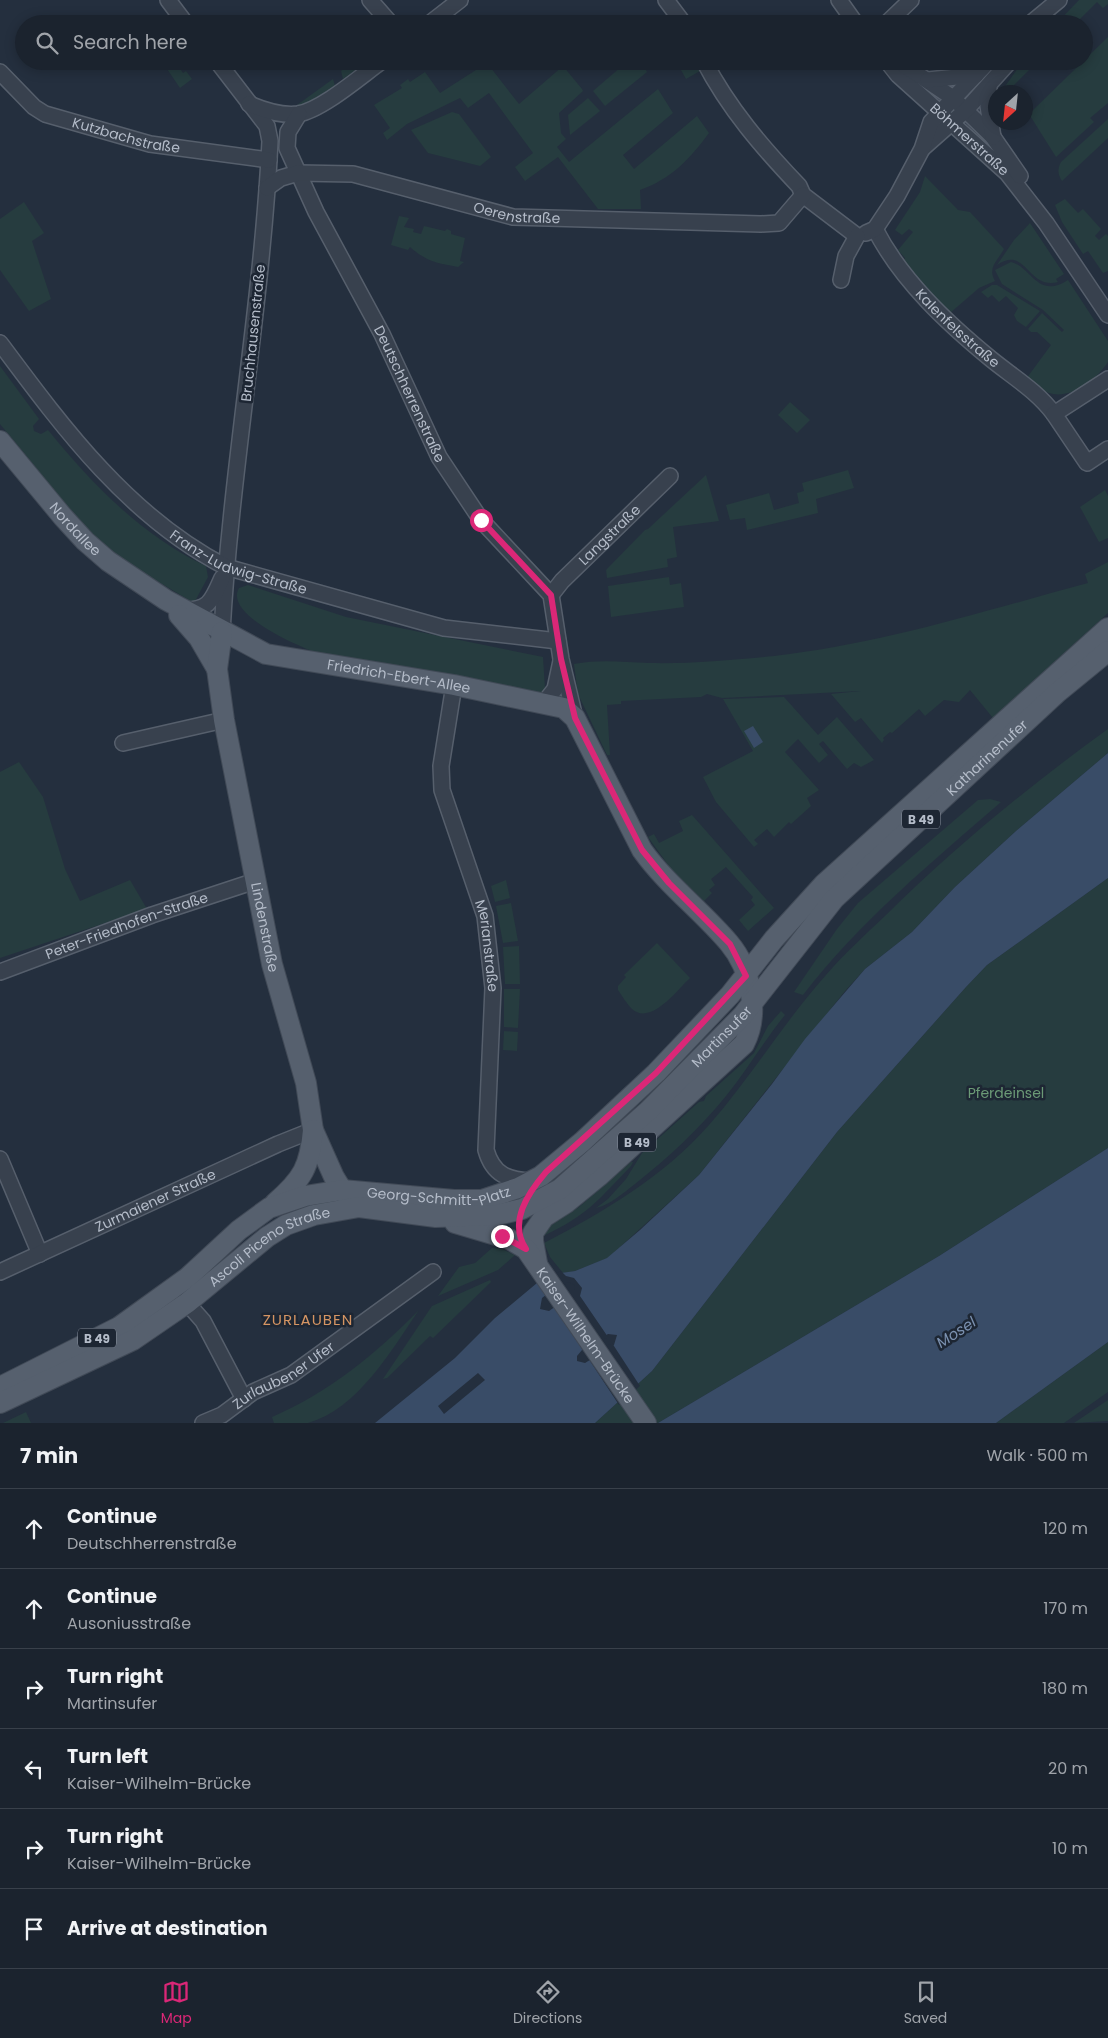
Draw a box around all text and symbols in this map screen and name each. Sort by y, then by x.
search box [15,15,1093,70]
icon: search [33,29,61,57]
text: Search here [73,29,187,56]
north arrow [988,85,1033,130]
street label: Böhmerstraße [926,98,1014,180]
street label: Kutzbachstraße [70,112,182,158]
street label: Oerenstraße [471,197,561,228]
street label: Bruchhausenstraße [236,263,270,403]
street label: Kalenfelsstraße [911,284,1004,373]
street label: Deutschherrenstraße [369,322,450,467]
street label: Nordallee [45,498,106,561]
street label: Langstraße [574,500,645,570]
route start [470,509,493,532]
street label: Franz-Ludwig-Straße [166,525,310,599]
street label: Friedrich-Ebert-Allee [326,654,473,698]
street label: Katharinenufer [942,715,1032,800]
road number: B 49 [902,810,940,829]
street label: Lindenstraße [246,881,284,975]
street label: Peter-Friedhofen-Straße [43,887,211,964]
street label: Merianstraße [470,897,503,993]
street label: Martinsufer [687,1001,757,1072]
park label: Pferdeinsel [968,1083,1044,1103]
road number: B 49 [618,1132,656,1152]
street label: Zurmaiener Straße [92,1164,219,1237]
street label: Georg-Schmitt-Platz [366,1181,513,1210]
street label: Ascoli Piceno Straße [204,1202,332,1291]
route end [491,1225,514,1248]
street label: Kaiser-Wilhelm-Brücke [532,1263,640,1408]
district label: ZURLAUBEN [263,1309,353,1330]
water label: Mosel [932,1311,980,1353]
road number: B 49 [78,1329,116,1348]
street label: Zurlaubener Ufer [228,1337,338,1414]
text: 7 min [20,1441,78,1470]
text: Walk · 500 m [987,1444,1088,1467]
text: Continue [67,1503,157,1530]
icon: ahead [20,1515,48,1543]
text: 120 m [1043,1517,1088,1540]
text: Deutschherrenstraße [67,1532,237,1555]
text: Continue [67,1583,157,1610]
icon: ahead [20,1595,48,1623]
text: 170 m [1043,1597,1088,1620]
text: Ausoniusstraße [67,1612,191,1635]
text: Turn right [67,1663,163,1690]
icon: right [20,1675,48,1703]
text: 180 m [1042,1677,1088,1700]
text: Martinsufer [67,1692,157,1715]
text: Turn left [67,1743,148,1770]
icon: left [20,1755,48,1783]
text: 20 m [1048,1757,1088,1780]
text: Kaiser-Wilhelm-Brücke [67,1772,251,1795]
text: Turn right [67,1823,163,1850]
icon: right [20,1835,48,1863]
text: 10 m [1052,1837,1088,1860]
text: Kaiser-Wilhelm-Brücke [67,1852,251,1875]
icon: arrive [20,1915,48,1943]
text: Arrive at destination [67,1915,268,1942]
tab: Map [161,1978,192,2029]
tab: Directions [513,1978,582,2029]
tab: Saved [904,1978,947,2029]

